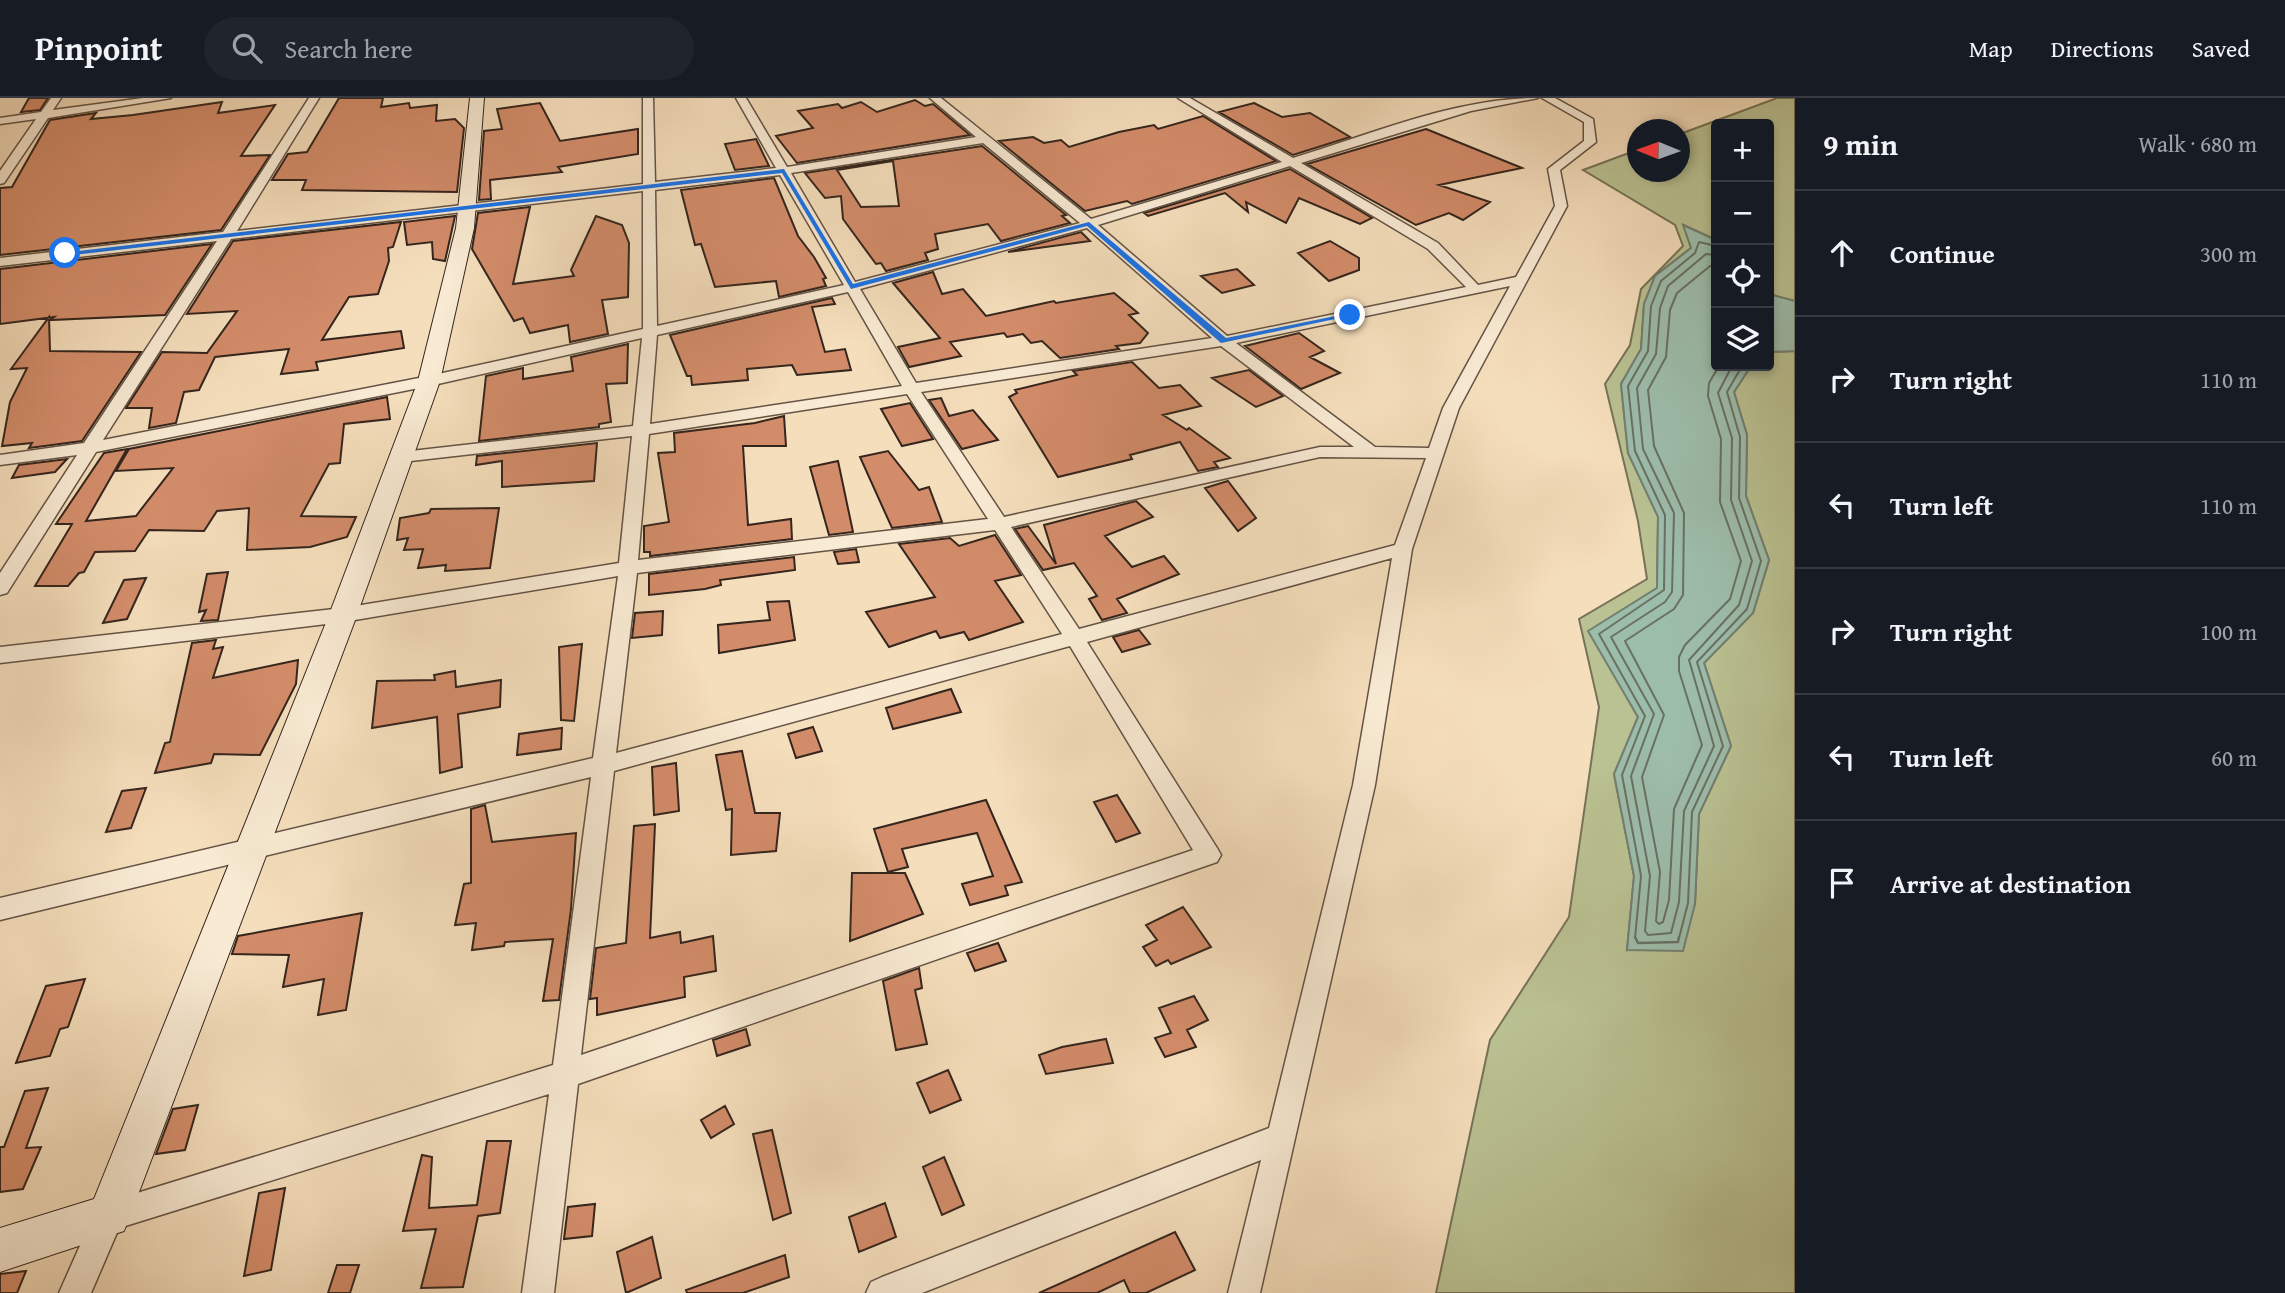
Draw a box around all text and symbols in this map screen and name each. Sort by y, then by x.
search box [204,17,694,80]
text: Pinpoint [35,24,162,72]
icon: search [228,29,266,67]
text: Search here [284,29,413,68]
text: Map [1969,31,2013,66]
text: Directions [2051,31,2154,66]
text: Saved [2192,31,2250,66]
north arrow [1627,119,1690,182]
map controls [1711,119,1774,371]
button: + [1711,119,1774,182]
text: 9 min [1823,122,1898,166]
text: Walk · 680 m [2138,127,2257,160]
button: − [1711,182,1774,245]
icon: ahead [1823,234,1861,272]
text: Continue [1890,234,1995,273]
route start [49,237,80,268]
text: 300 m [2200,237,2257,270]
button: locate [1711,245,1774,308]
route end [1334,299,1365,330]
button: layers [1711,308,1774,371]
icon: right [1823,360,1861,398]
text: Turn right [1890,360,2012,399]
text: 110 m [2200,363,2257,396]
icon: left [1823,486,1861,524]
text: Turn left [1890,486,1993,525]
text: 110 m [2200,489,2257,522]
icon: right [1823,612,1861,650]
text: Turn right [1890,612,2012,651]
text: 100 m [2200,615,2257,648]
icon: left [1823,738,1861,776]
text: Turn left [1890,738,1993,777]
text: 60 m [2211,741,2257,774]
icon: arrive [1823,864,1861,902]
text: Arrive at destination [1890,864,2131,903]

